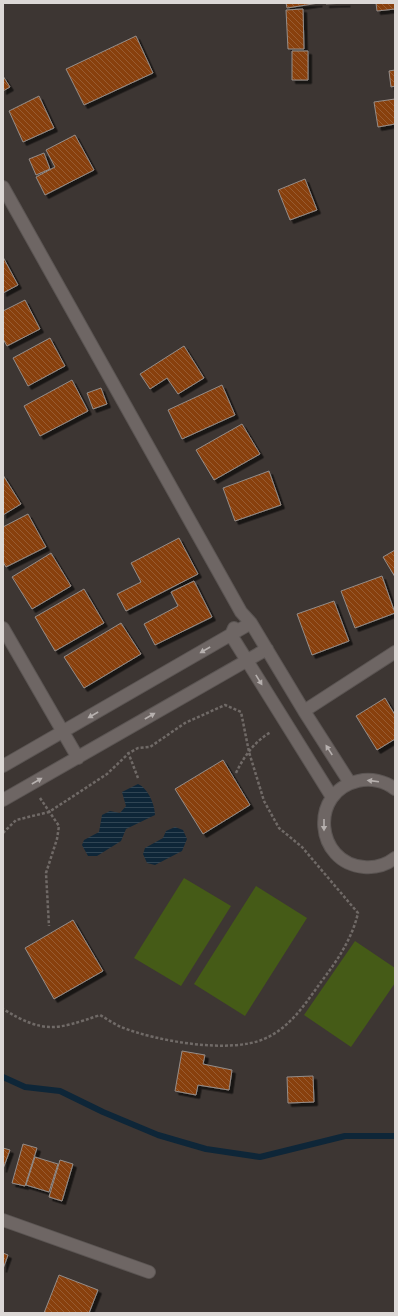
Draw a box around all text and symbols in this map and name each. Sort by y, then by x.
one-way arrow [199,646,211,653]
one-way arrow [255,674,263,685]
one-way arrow [87,711,99,718]
one-way arrow [144,713,156,720]
one-way arrow [325,745,333,755]
one-way arrow [31,778,43,785]
one-way arrow [367,778,379,784]
one-way arrow [321,819,327,832]

